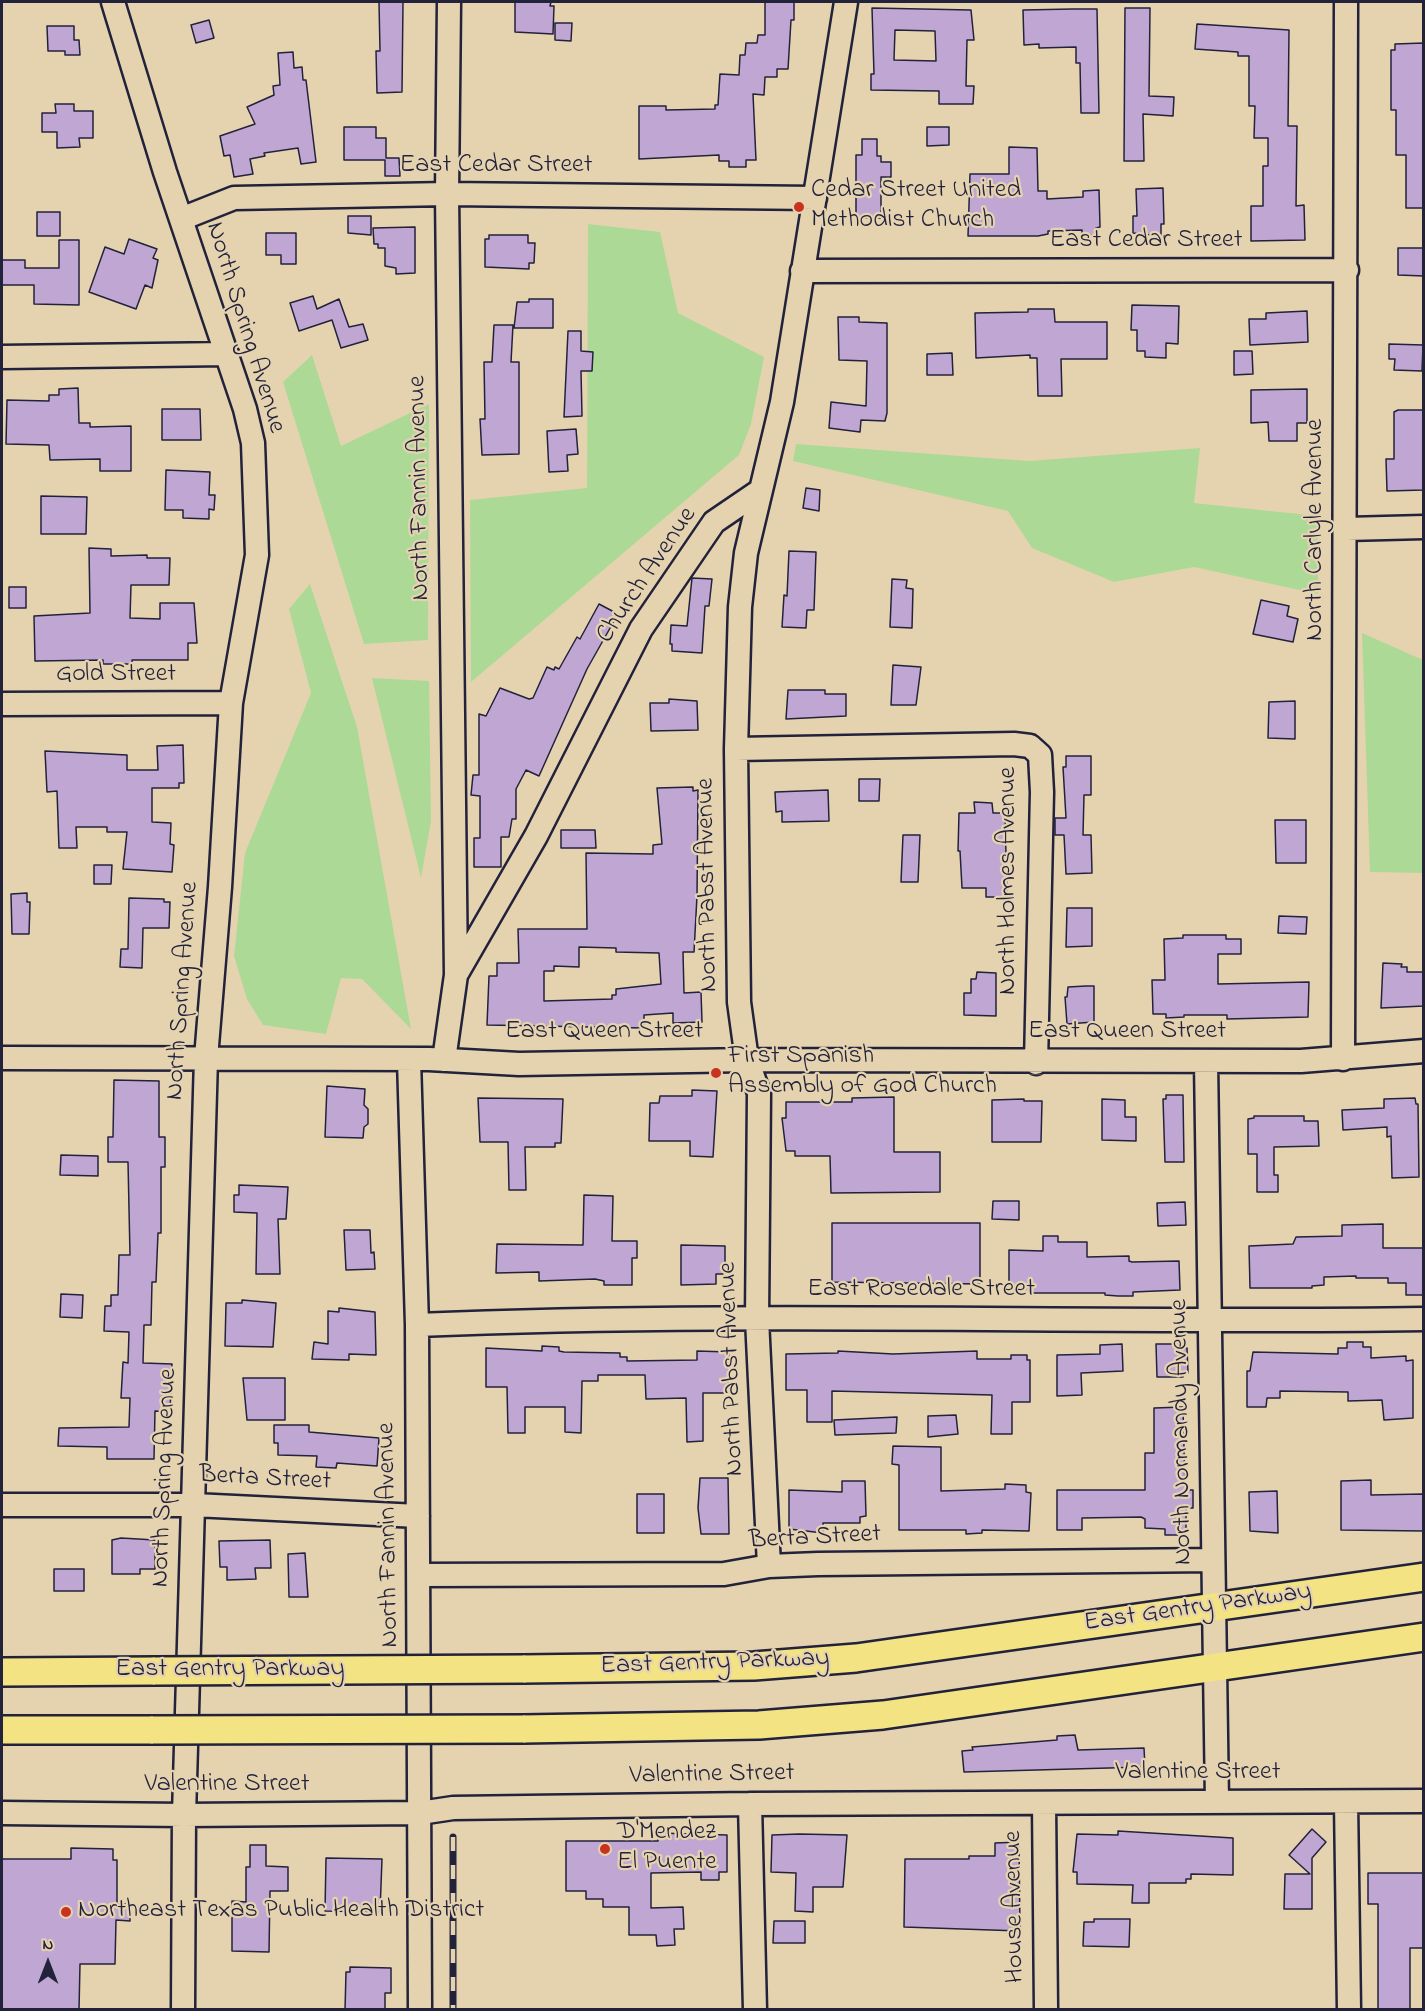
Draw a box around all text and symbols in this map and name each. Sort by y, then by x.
street label: East Cedar Street [400,151,592,183]
place label: Cedar Street United Methodist Church [811,176,1021,237]
marker: Cedar Street United Methodist Church [792,200,806,214]
street label: North Spring Avenue [197,219,291,437]
street label: East Cedar Street [1050,226,1242,258]
street label: North Fannin Avenue [403,375,439,601]
street label: North Carlyle Avenue [1301,419,1333,641]
street label: Church Avenue [591,502,705,650]
street label: Gold Street [56,660,176,692]
street label: North Holmes Avenue [994,767,1026,995]
street label: North Pabst Avenue [692,778,726,992]
street label: North Spring Avenue [161,881,207,1101]
street label: East Queen Street [505,1017,703,1049]
street label: East Queen Street [1028,1017,1226,1049]
place label: First Spanish Assembly of God Church [728,1042,997,1104]
marker: First Spanish Assembly of God Church [709,1066,723,1080]
street label: North Pabst Avenue [714,1261,752,1477]
street label: East Rosedale Street [807,1275,1035,1307]
street label: North Normandy Avenue [1165,1299,1201,1565]
street label: North Spring Avenue [147,1368,185,1588]
street label: North Fannin Avenue [372,1422,408,1648]
street label: Berta Street [198,1461,332,1499]
street label: Berta Street [748,1520,882,1558]
street label: East Gentry Parkway [1082,1578,1314,1640]
street label: East Gentry Parkway [600,1644,830,1684]
street label: East Gentry Parkway [115,1655,345,1687]
street label: Valentine Street [1116,1758,1280,1790]
street label: Valentine Street [629,1759,795,1793]
street label: Valentine Street [145,1770,309,1802]
place label: D'Mendez El Puente [617,1818,717,1880]
street label: House Avenue [999,1830,1033,1984]
marker: D'Mendez El Puente [598,1842,612,1856]
place label: Northeast Texas Public Health District [78,1896,484,1928]
marker: Northeast Texas Public Health District [59,1905,73,1919]
north arrow [18,1933,78,1993]
text: N [43,1933,53,1957]

